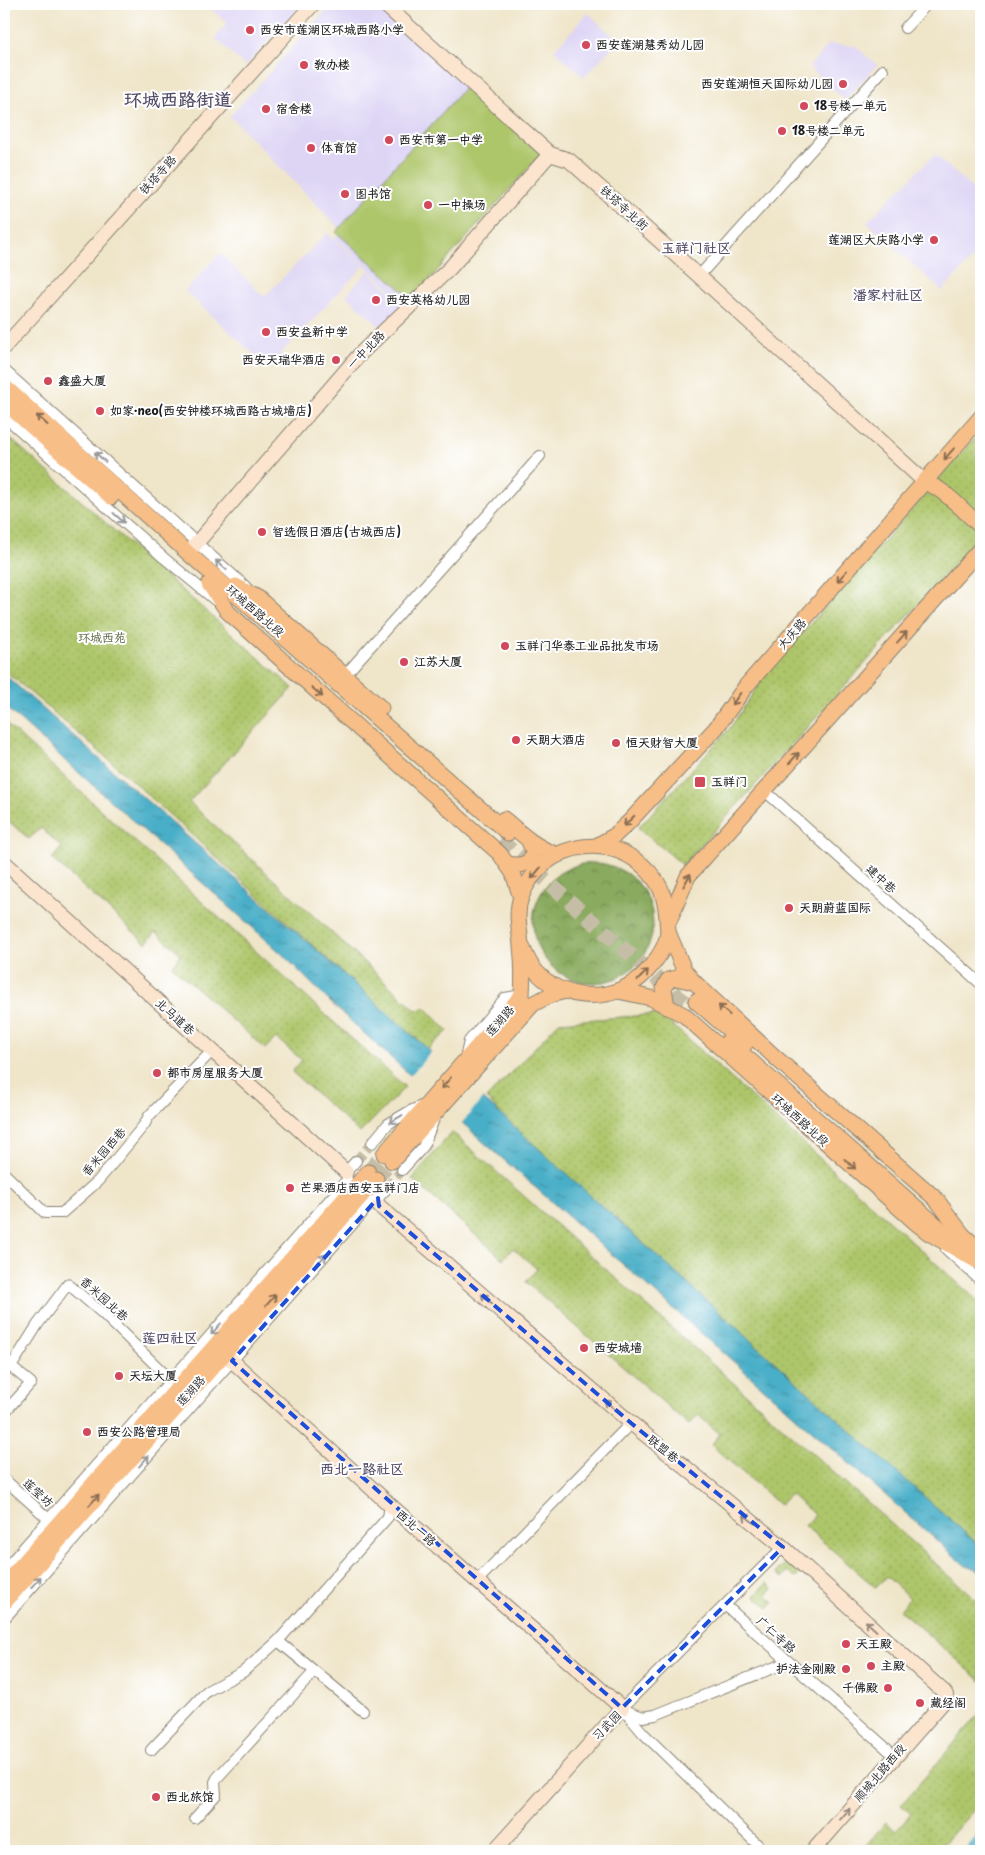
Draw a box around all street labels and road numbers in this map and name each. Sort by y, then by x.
street label: 铁塔寺路 [135,150,180,198]
street label: 铁塔寺北街 [596,180,653,234]
street label: 一中北路 [342,326,388,373]
street label: 环城西路北段 [223,580,289,641]
street label: 大庆路 [773,614,810,653]
street label: 建中巷 [862,860,901,897]
street label: 北马道巷 [152,994,200,1039]
street label: 莲湖路 [481,1001,518,1040]
street label: 环城西路北段 [768,1088,833,1150]
street label: 香米园西巷 [77,1123,130,1180]
street label: 香米园北巷 [76,1271,133,1325]
street label: 莲湖路 [172,1371,209,1410]
street label: 联盟巷 [644,1430,683,1467]
street label: 莲莹坊 [19,1474,58,1511]
street label: 西北一路 [393,1505,441,1550]
street label: 广仁寺路 [753,1612,801,1657]
street label: 习武园 [587,1706,625,1744]
street label: 顺城北路西段 [849,1739,910,1805]

